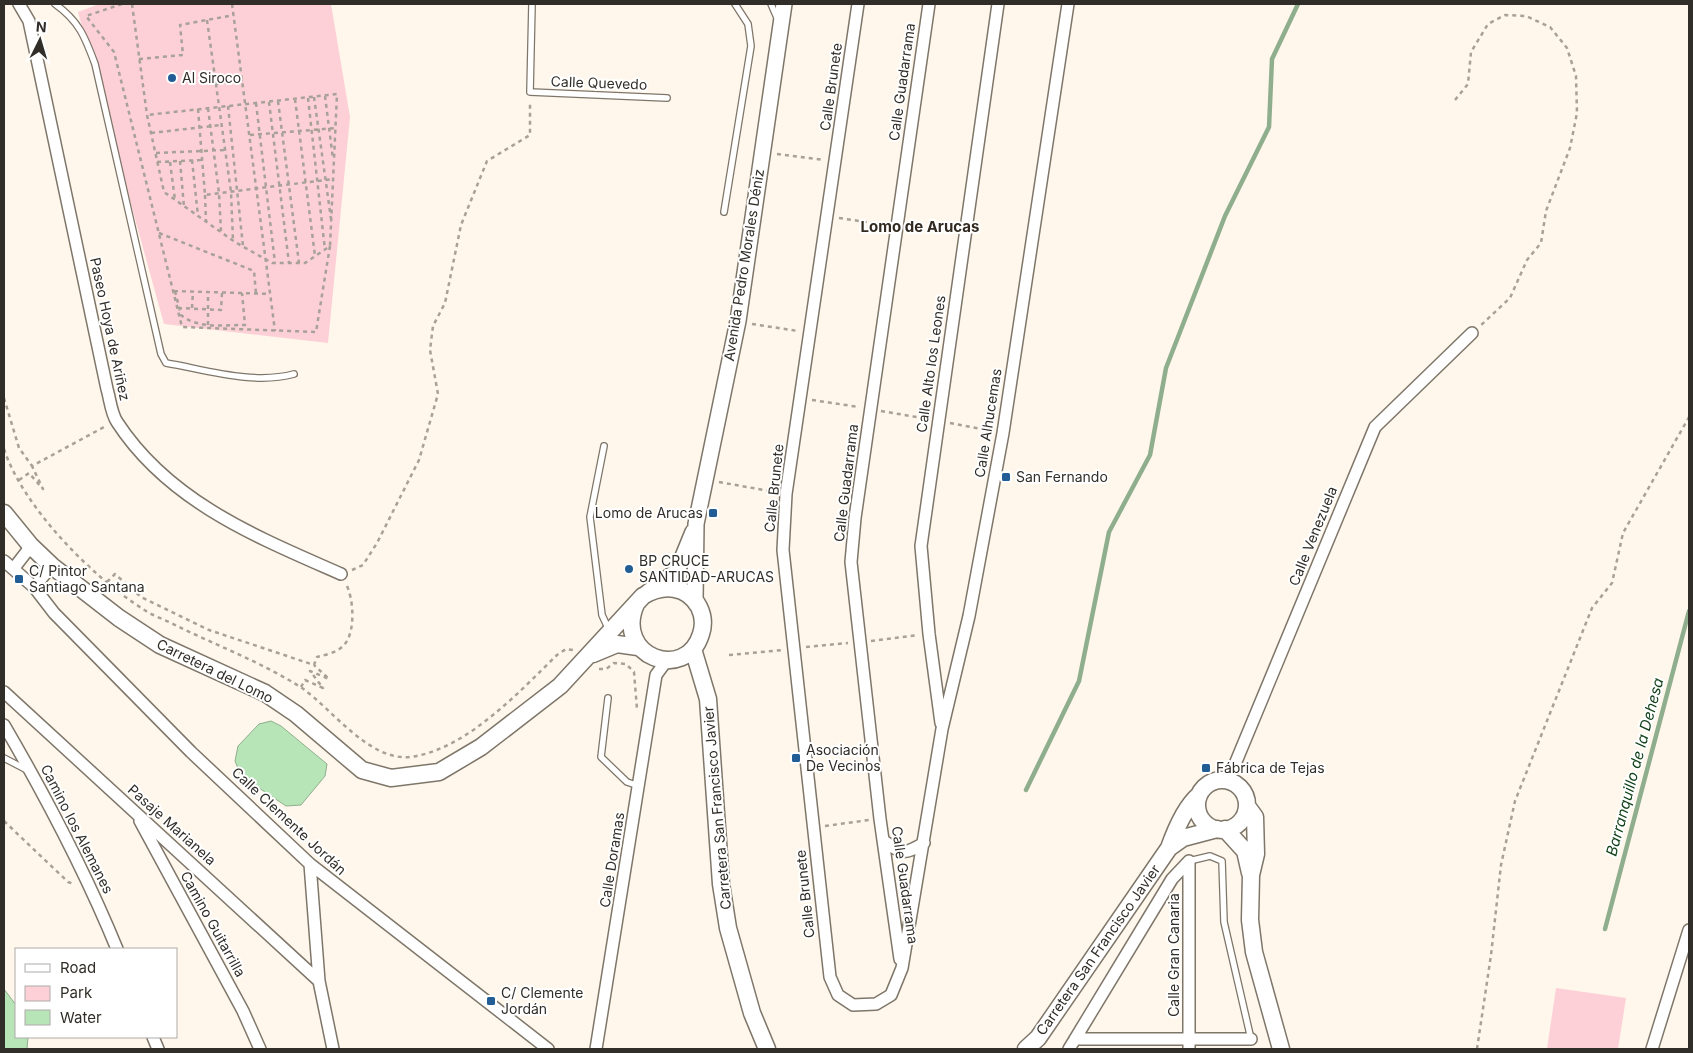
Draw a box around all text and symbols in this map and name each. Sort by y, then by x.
north arrow [15,15,65,65]
text: N [35,18,47,35]
street label: Calle Guadarrama [885,22,918,142]
street label: Calle Brunete [816,42,845,132]
place label: Al Siroco [182,69,241,86]
marker: Al Siroco [166,72,178,84]
street label: Calle Quevedo [550,72,648,93]
street label: Avenida Pedro Morales Déniz [720,168,767,362]
district label: Lomo de Arucas [861,217,979,236]
street label: Paseo Hoya de Ariñez [87,256,134,402]
street label: Calle Alto los Leones [912,294,949,434]
street label: Calle Alhucemas [970,367,1005,479]
street label: Calle Guadarrama [830,423,861,543]
street label: Calle Brunete [760,443,787,533]
place label: San Fernando [1016,468,1108,485]
marker: San Fernando [1000,471,1012,483]
street label: Calle Venezuela [1285,484,1340,588]
place label: Lomo de Arucas [595,504,703,521]
marker: Lomo de Arucas [707,507,719,519]
place label: BP CRUCE SANTIDAD-ARUCAS [639,552,774,585]
place label: C/ Pintor Santiago Santana [29,562,145,595]
marker: BP CRUCE SANTIDAD-ARUCAS [623,563,635,575]
marker: C/ Pintor Santiago Santana [13,573,25,585]
street label: Carretera del Lomo [154,635,276,706]
water label: Barranquillo de la Dehesa [1602,676,1667,858]
street label: Carretera San Francisco Javier [699,706,734,911]
place label: Asociación De Vecinos [806,741,881,774]
marker: Asociación De Vecinos [790,752,802,764]
place label: Fábrica de Tejas [1216,759,1325,776]
street label: Camino los Alemanes [37,761,117,896]
marker: Fábrica de Tejas [1200,762,1212,774]
street label: Calle Clemente Jordán [229,763,350,878]
street label: Pasaje Marianela [125,781,220,869]
street label: Calle Doramas [596,811,627,909]
street label: Calle Guadarrama [889,825,922,945]
street label: Calle Brunete [791,849,818,939]
street label: Carretera San Francisco Javier [1032,861,1163,1038]
street label: Camino Guitarrilla [177,868,249,979]
street label: Calle Gran Canaria [1165,893,1182,1017]
legend [15,948,178,1038]
text: Road [60,958,96,977]
text: Park [60,983,93,1002]
place label: C/ Clemente Jordán [501,984,583,1017]
marker: C/ Clemente Jordán [485,995,497,1007]
text: Water [60,1008,102,1027]

